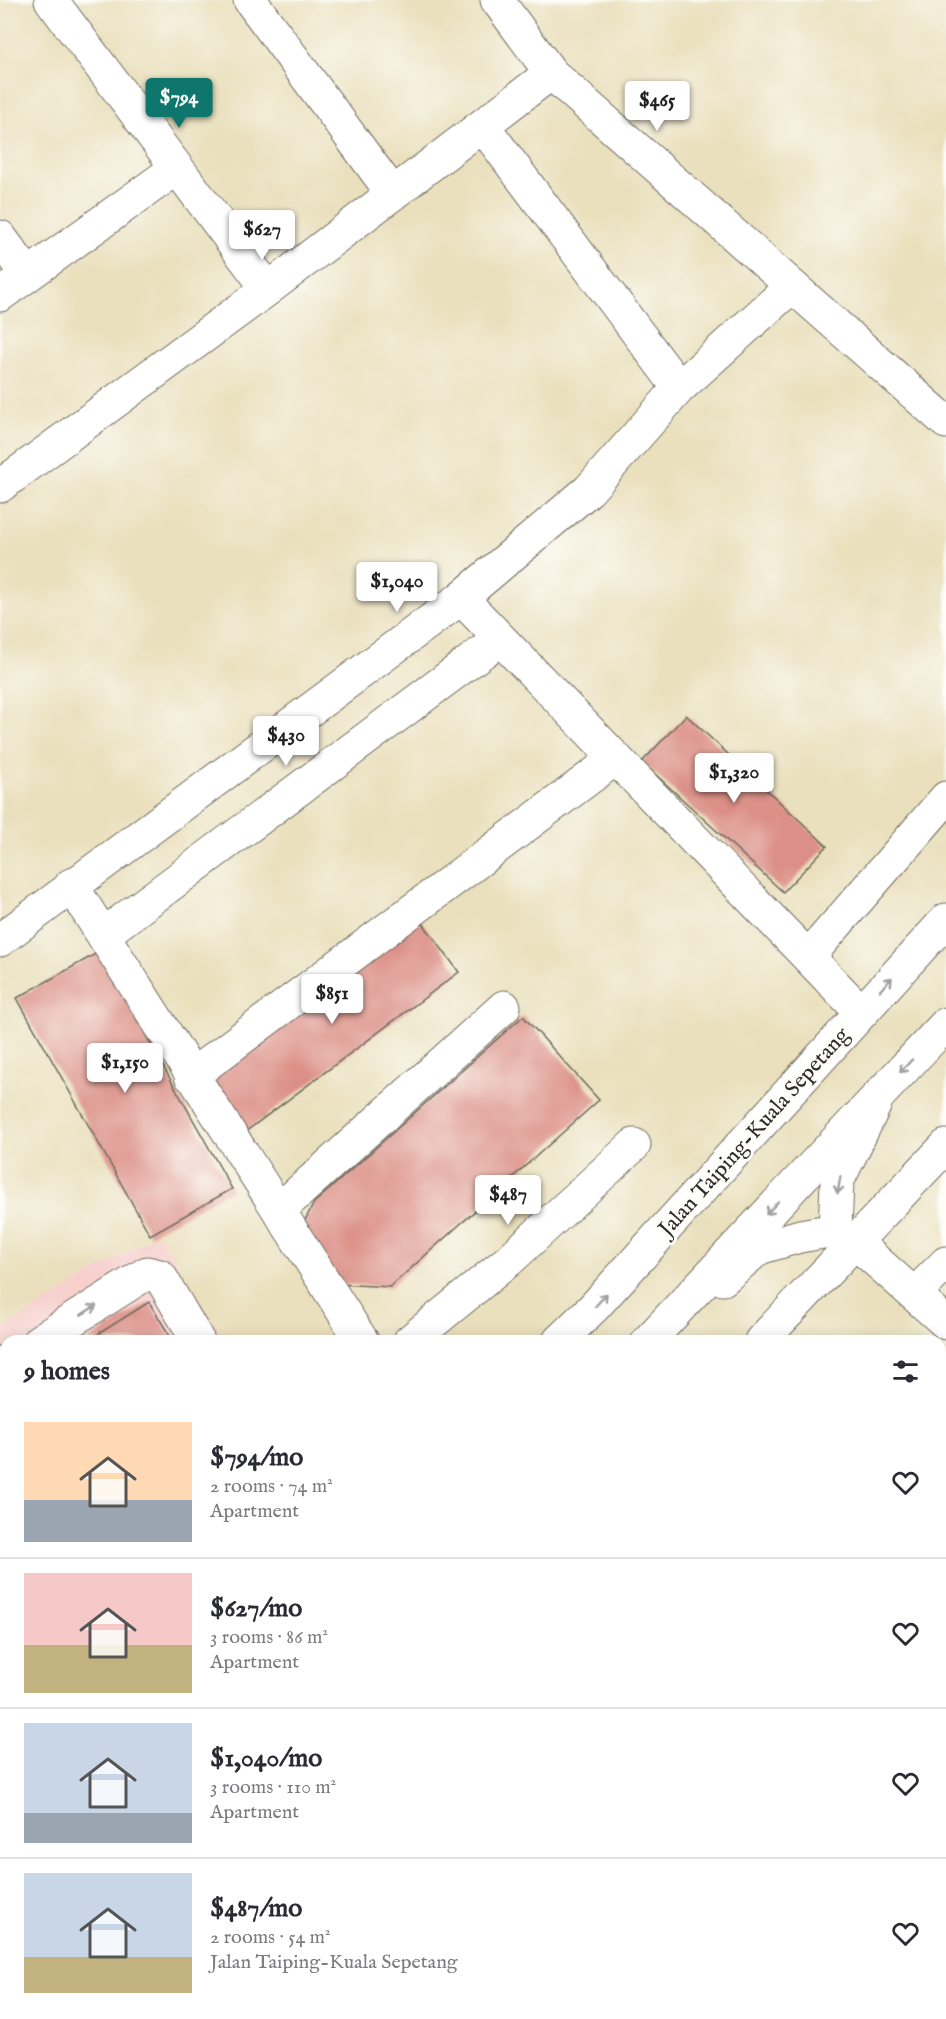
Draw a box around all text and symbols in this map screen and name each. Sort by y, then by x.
pin: $794 [143,78,215,129]
pin: $465 [621,81,693,132]
text: $794 [160,85,198,110]
text: $465 [639,88,675,113]
pin: $627 [226,210,298,261]
text: $627 [243,217,281,242]
pin: $1,040 [348,562,446,613]
text: $1,040 [370,569,424,594]
pin: $430 [250,716,322,767]
text: $430 [267,723,305,748]
pin: $1,320 [685,753,783,804]
text: $1,320 [709,760,759,785]
pin: $851 [296,974,368,1025]
one-way arrow [879,977,894,992]
text: $851 [315,981,349,1006]
street label: Jalan Taiping-Kuala Sepetang [651,1021,857,1245]
pin: $1,150 [76,1043,174,1094]
text: $1,150 [101,1050,149,1075]
one-way arrow [899,1059,913,1074]
pin: $487 [472,1175,544,1226]
one-way arrow [833,1175,844,1195]
text: $487 [489,1182,527,1207]
one-way arrow [765,1201,780,1216]
one-way arrow [593,1293,607,1308]
one-way arrow [80,1303,97,1316]
text: 9 homes [24,1355,110,1388]
icon: filters [889,1355,922,1388]
text: $794/mo [210,1441,303,1474]
icon: home [72,1446,144,1518]
icon: heart [889,1466,922,1499]
text: 2 rooms · 74 m² [210,1474,333,1499]
text: Apartment [210,1499,299,1524]
text: $627/mo [210,1592,302,1625]
icon: home [72,1597,144,1669]
icon: heart [889,1617,922,1650]
text: 3 rooms · 86 m² [210,1625,328,1650]
text: Apartment [210,1650,299,1675]
text: $1,040/mo [210,1742,322,1775]
icon: home [72,1747,144,1819]
icon: heart [889,1767,922,1800]
text: 3 rooms · 110 m² [210,1775,336,1800]
text: Apartment [210,1800,299,1825]
text: $487/mo [210,1892,302,1925]
icon: home [72,1897,144,1969]
icon: heart [889,1917,922,1950]
text: 2 rooms · 54 m² [210,1925,331,1950]
text: Jalan Taiping-Kuala Sepetang [210,1950,458,1975]

